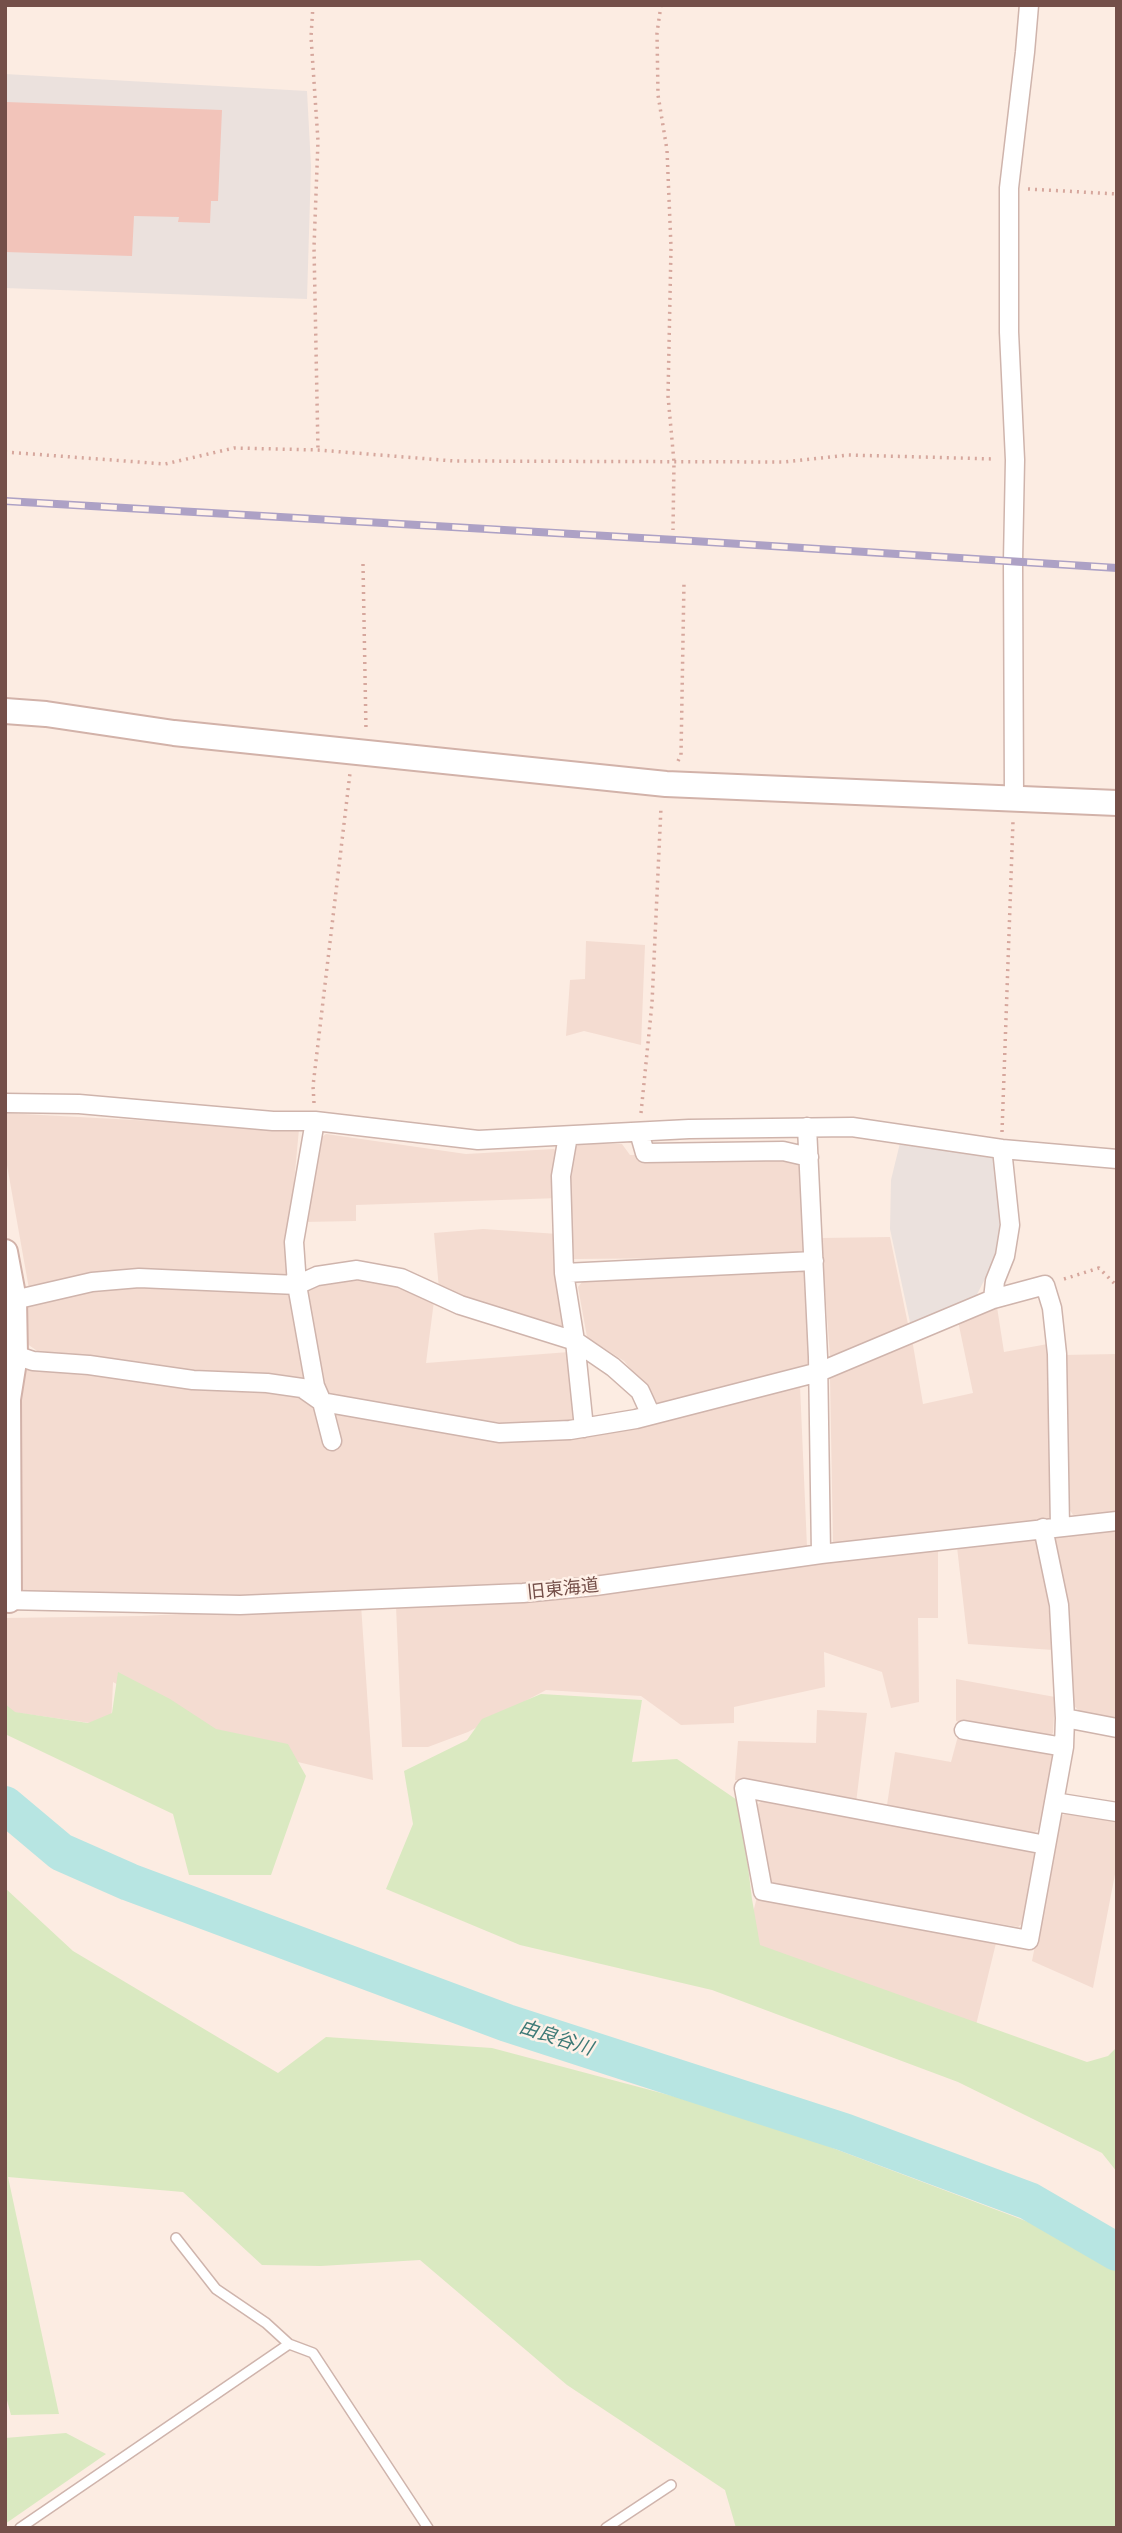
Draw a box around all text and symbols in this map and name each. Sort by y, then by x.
street label: 旧東海道 [526,1574,600,1604]
water label: 由良谷川 [516,2015,596,2061]

